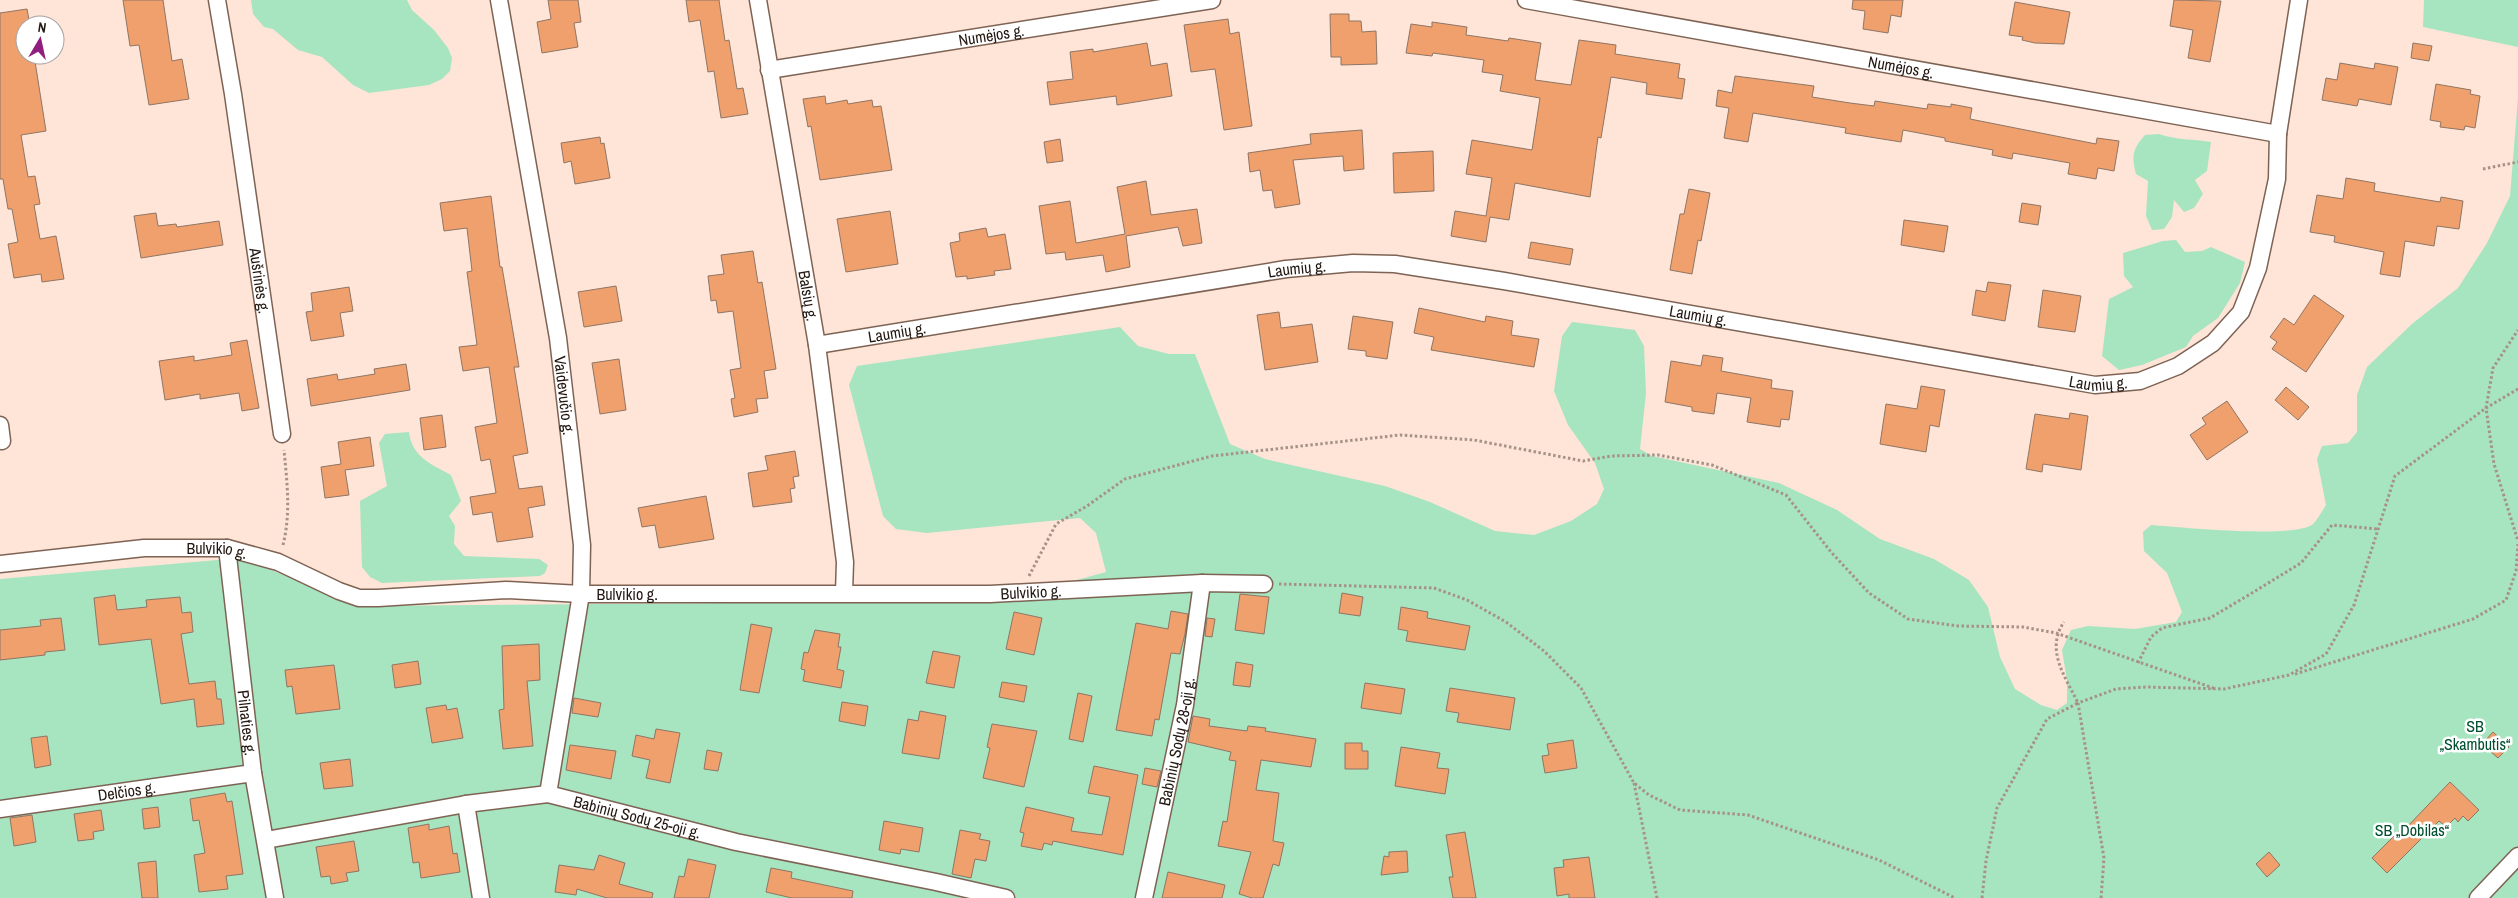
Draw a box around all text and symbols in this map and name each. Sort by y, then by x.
north arrow [15,15,65,65]
text: N [37,18,48,37]
street label: Numėjos g. [957,19,1026,51]
street label: Numėjos g. [1866,50,1936,83]
street label: Aušrinės g. [244,245,276,315]
street label: Laumių g. [1266,254,1327,283]
street label: Balsių g. [793,269,824,323]
street label: Laumių g. [1668,299,1729,331]
street label: Laumių g. [866,317,928,348]
street label: Vaidevučio g. [549,355,580,436]
street label: Laumių g. [2067,370,2128,396]
street label: Bulvikio g. [186,537,250,564]
street label: Bulvikio g. [1000,579,1062,604]
street label: Bulvikio g. [596,583,658,605]
street label: Babinių Sodų 28-oji g. [1153,676,1200,808]
street label: Pilnaties g. [233,689,262,757]
park label: SB „Skambutis“ [2440,715,2510,755]
street label: Delčios g. [96,776,157,806]
street label: Babinių Sodų 25-oji g. [571,790,703,844]
park label: SB „Dobilas“ [2375,819,2449,841]

